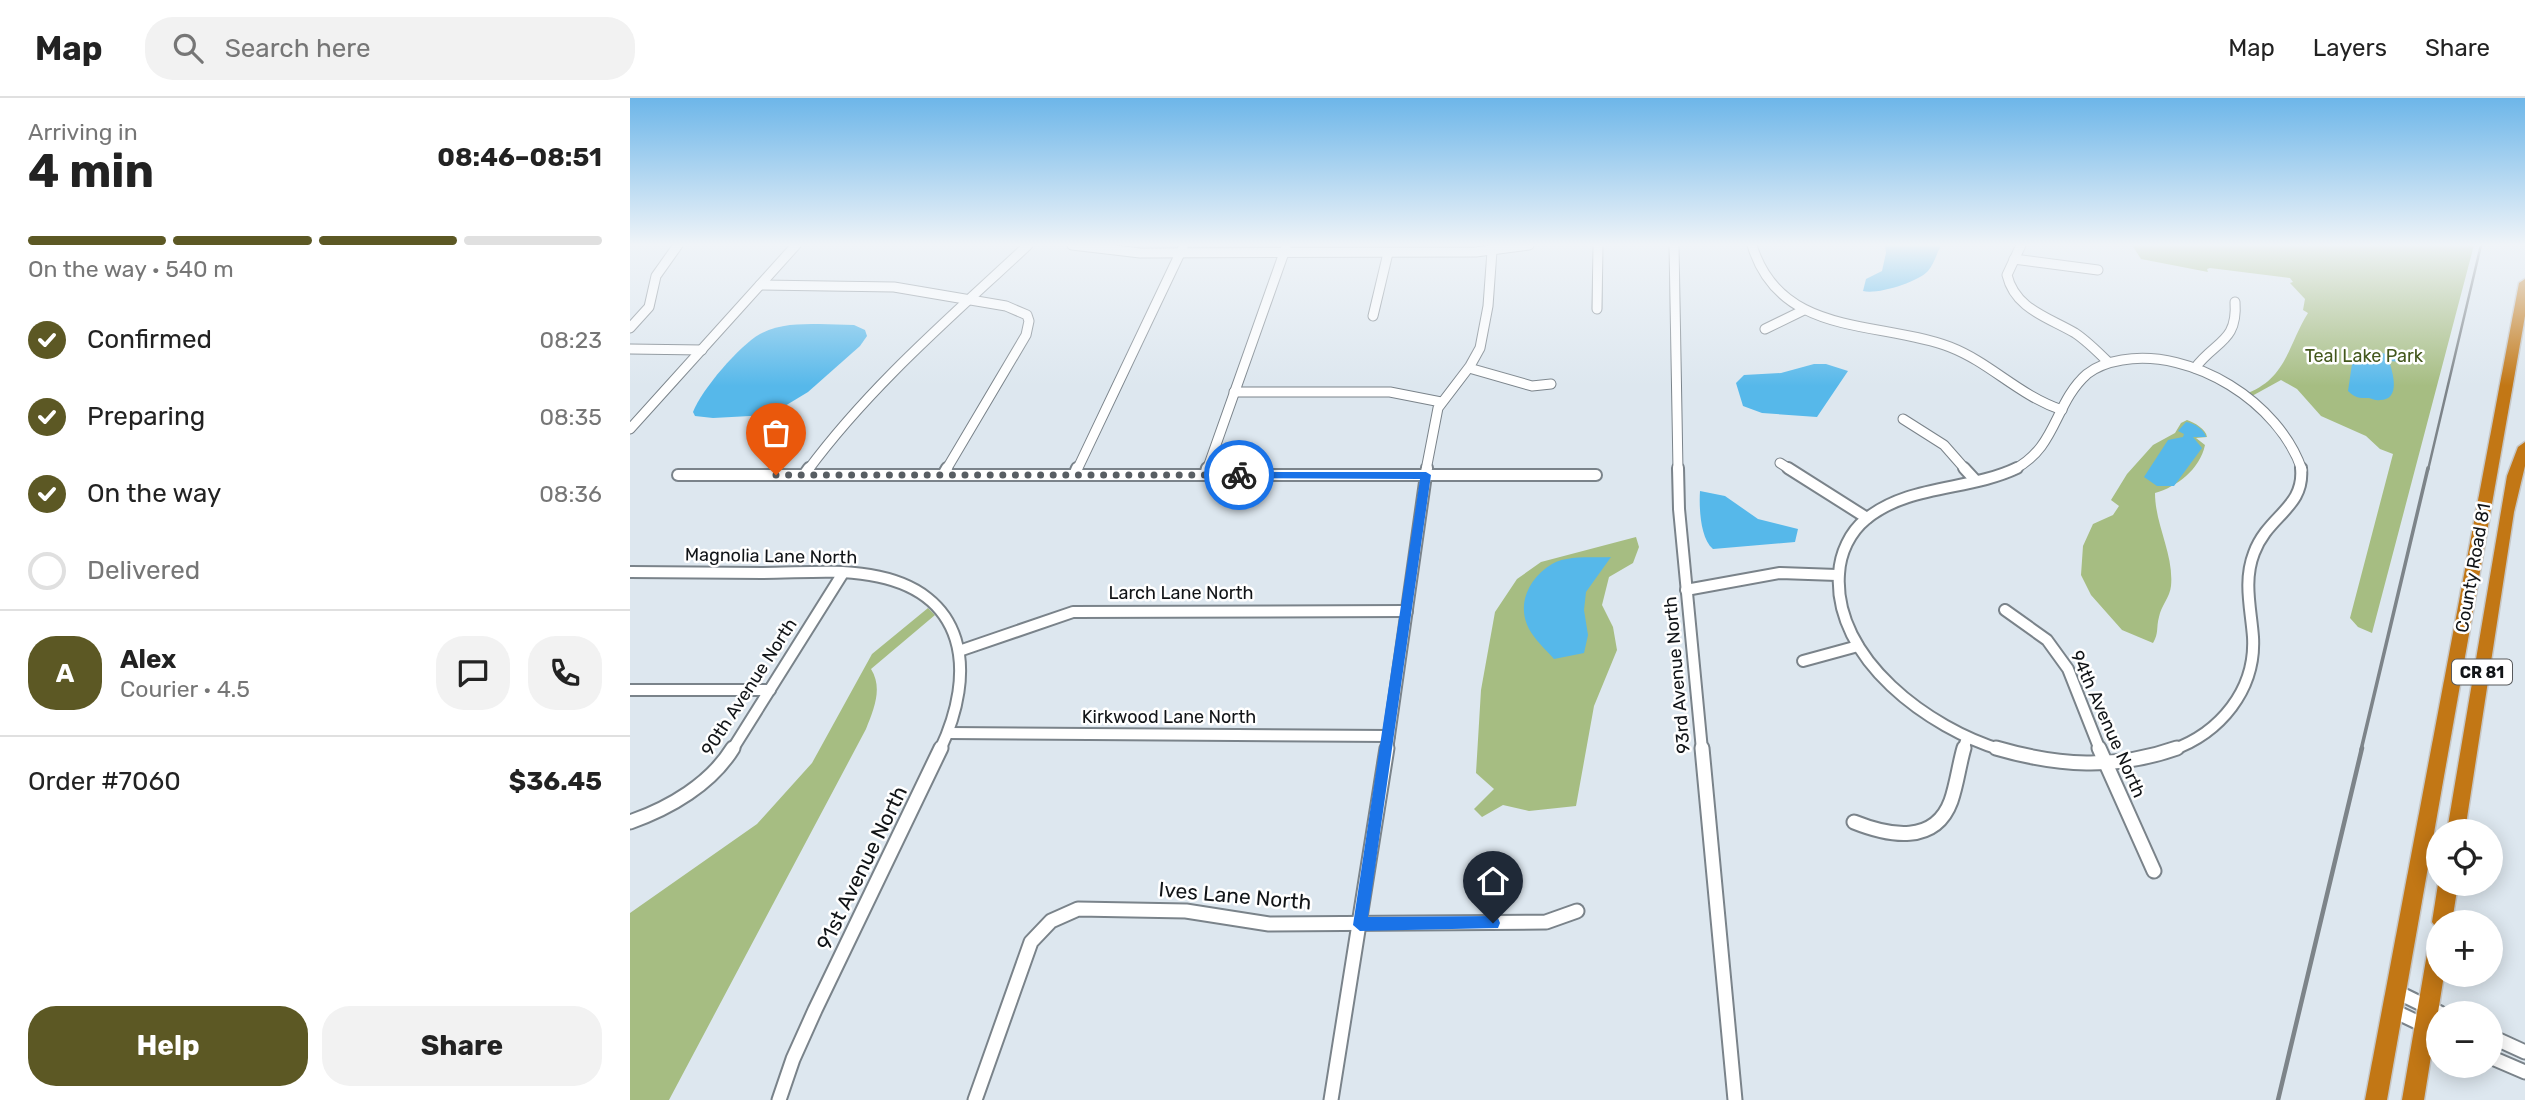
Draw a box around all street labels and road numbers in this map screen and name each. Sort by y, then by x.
street label: County Road 81 [2451,502,2495,634]
street label: Magnolia Lane North [685,543,857,569]
street label: Larch Lane North [1108,582,1254,604]
street label: 93rd Avenue North [1659,596,1695,754]
street label: 90th Avenue North [696,614,802,760]
street label: 94th Avenue North [2066,647,2150,801]
road number: CR 81 [2452,660,2512,684]
street label: Kirkwood Lane North [1082,706,1256,728]
street label: 91st Avenue North [811,782,912,954]
street label: Ives Lane North [1158,876,1312,915]

